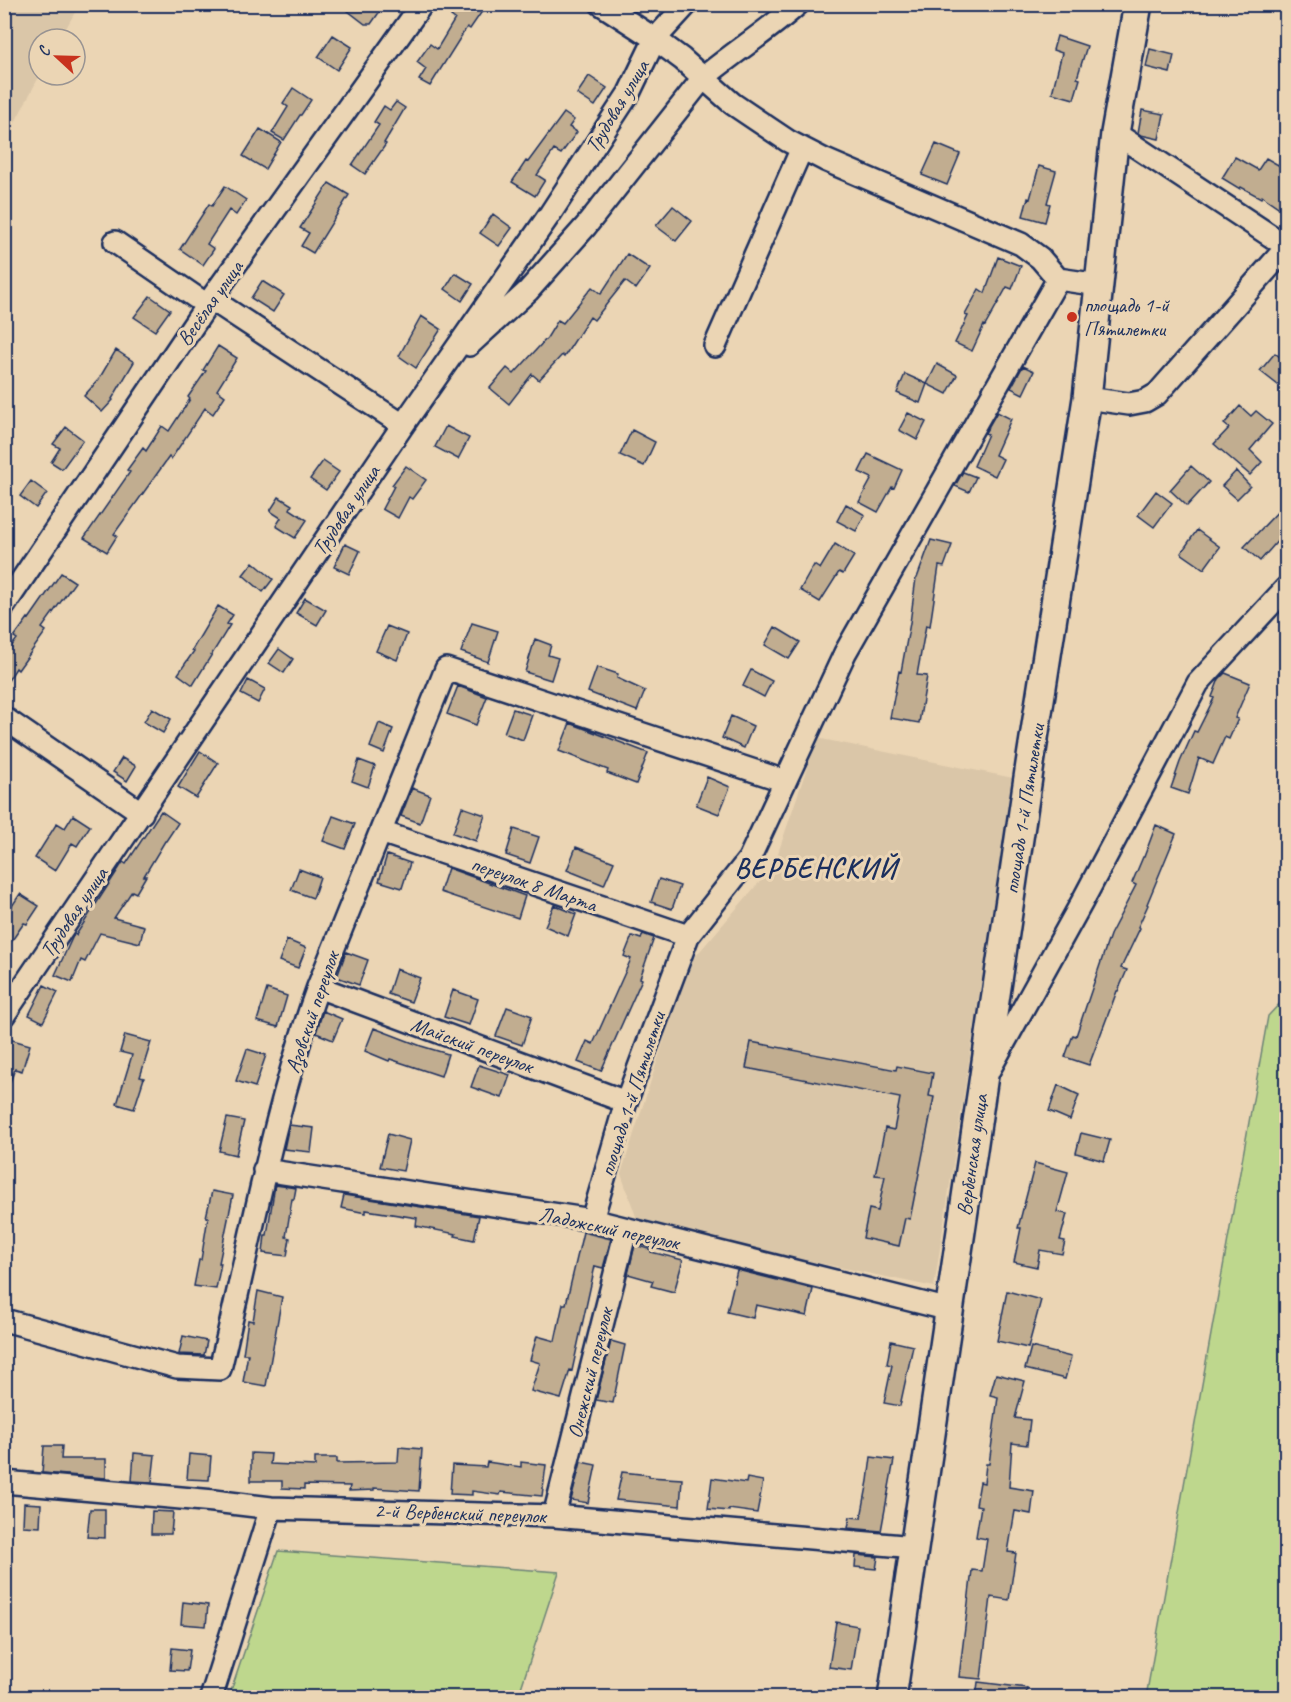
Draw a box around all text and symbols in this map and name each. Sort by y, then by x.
north arrow [27,27,87,87]
text: С [33,42,56,59]
street label: Трудовая улица [579,53,656,157]
street label: Весёлая улица [171,254,250,351]
place label: площадь 1-й Пятилетки [1084,292,1170,342]
marker: площадь 1-й Пятилетки [1065,310,1079,324]
street label: Трудовая улица [306,458,387,560]
street label: площадь 1-й Пятилетки [998,721,1050,896]
street label: переулок 8 Марта [468,850,602,918]
district label: ВЕРБЕНСКИЙ [735,851,901,885]
street label: Трудовая улица [34,860,115,962]
street label: Азовский переулок [279,946,347,1076]
street label: площадь 1-й Пятилетки [593,1007,671,1180]
street label: Майский переулок [407,1011,539,1080]
street label: Вербенская улица [951,1091,994,1217]
street label: Ладожский переулок [537,1200,684,1256]
street label: Онежский переулок [561,1303,619,1441]
street label: 2-й Вербенский переулок [374,1497,548,1529]

